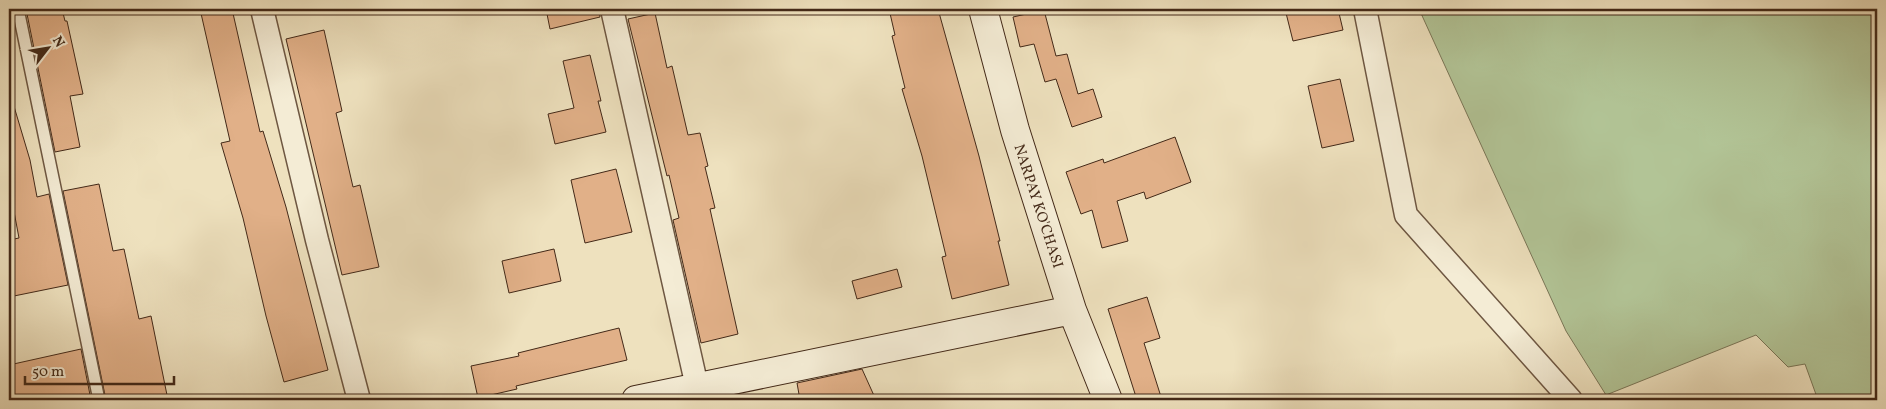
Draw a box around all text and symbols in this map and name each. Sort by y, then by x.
north arrow [22,22,72,72]
text: N [47,33,69,51]
street label: NARPAY KO'CHASI [1008,142,1068,271]
scale bar [25,354,174,386]
text: 50 m [32,362,64,383]

